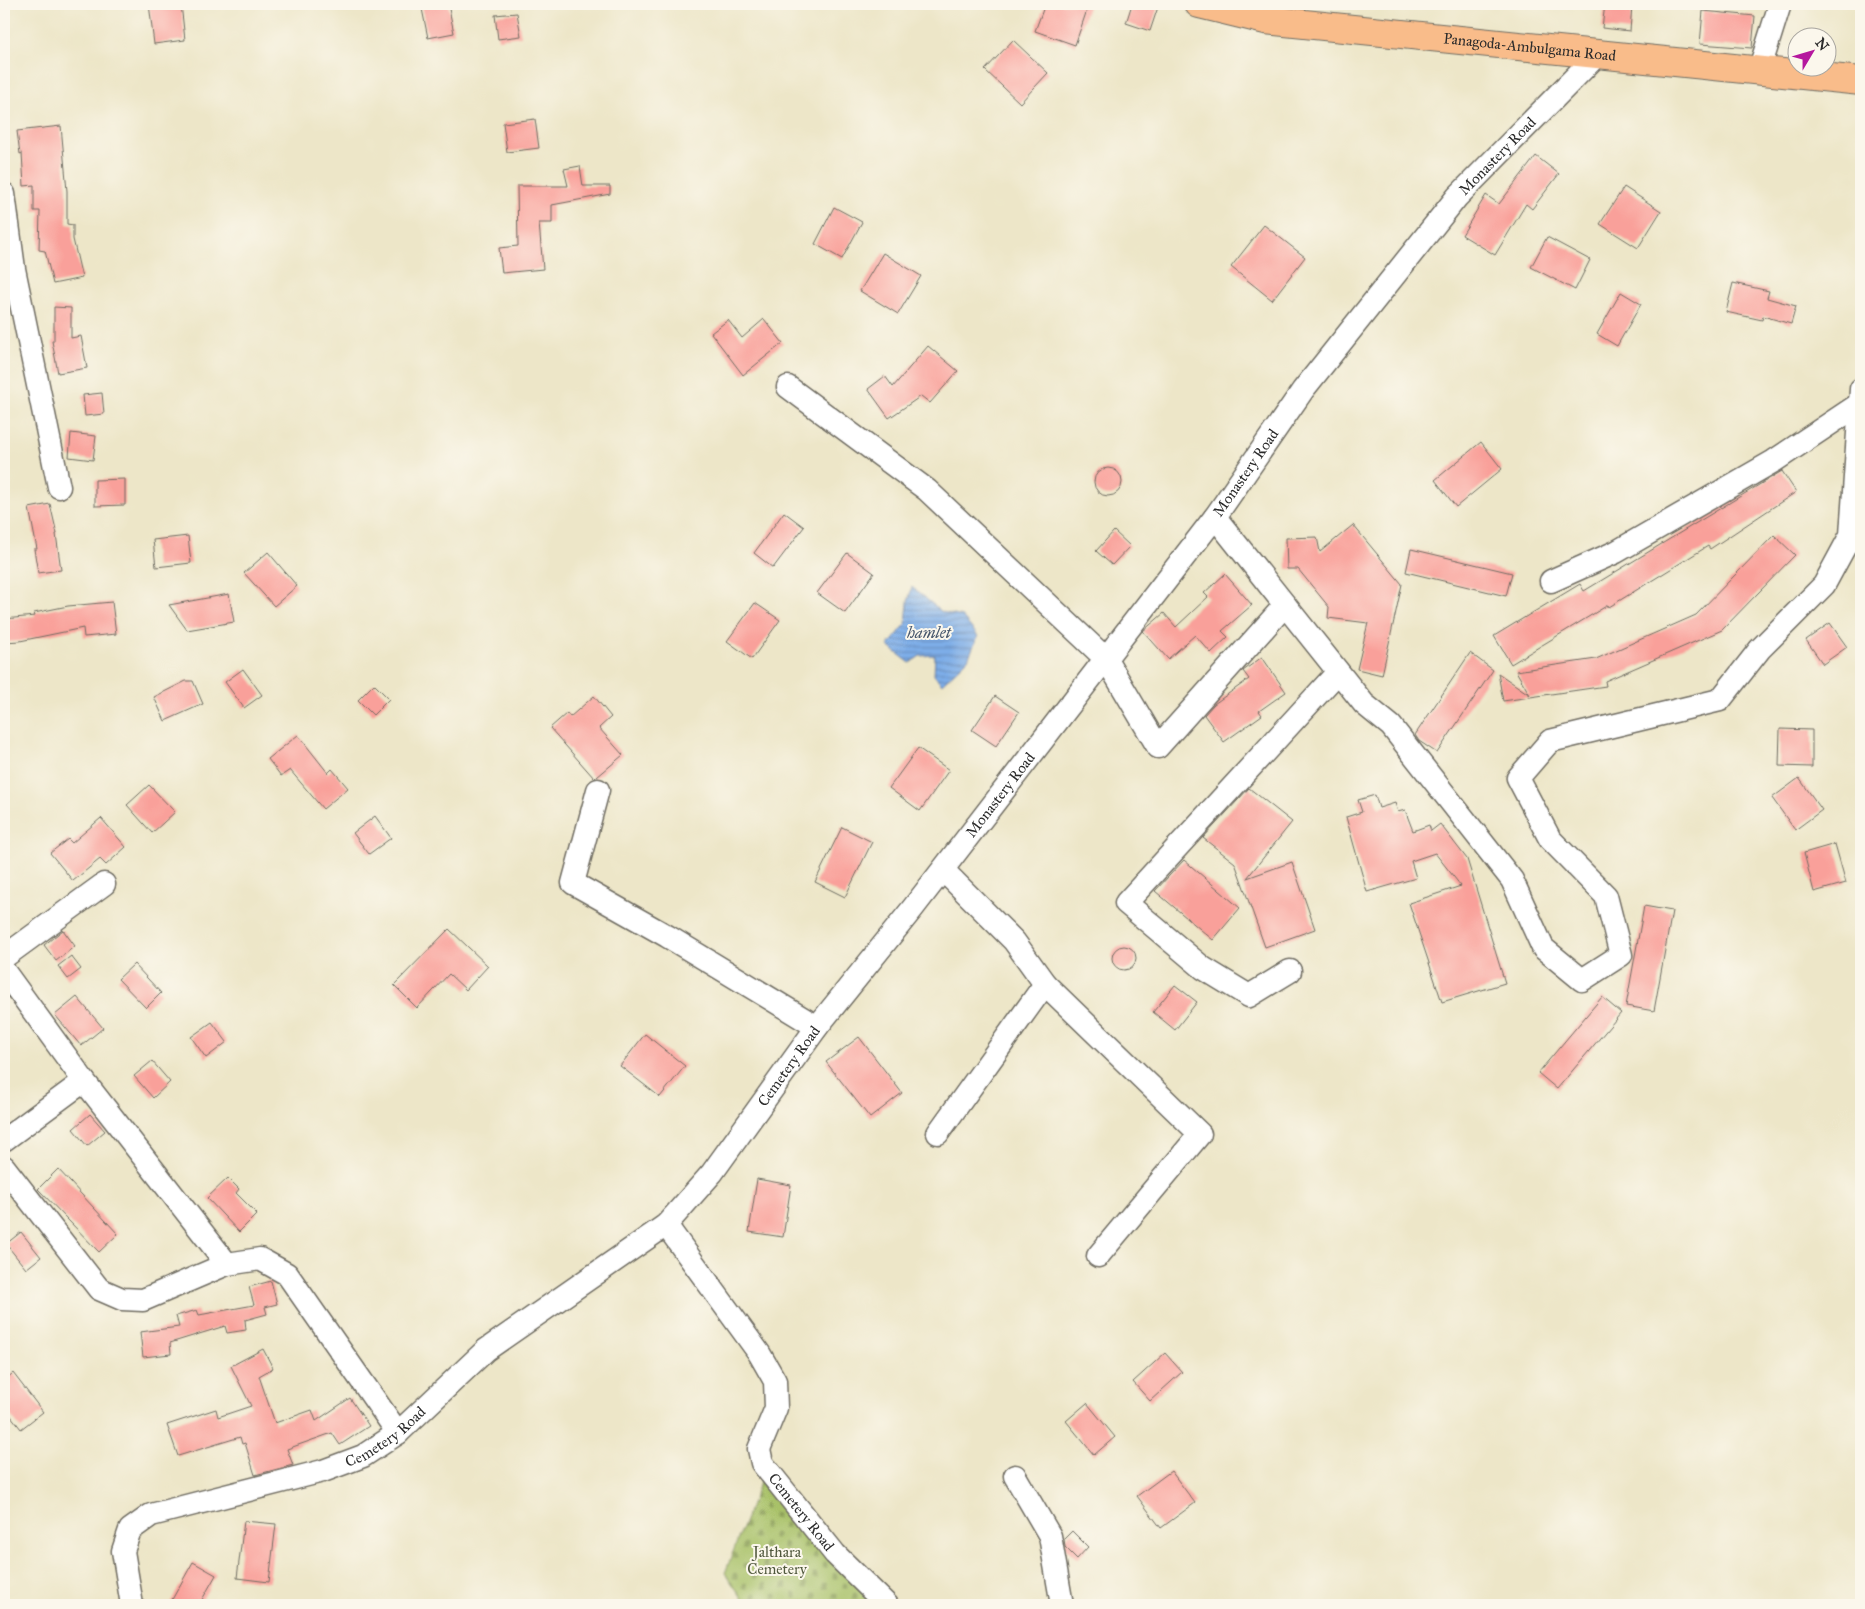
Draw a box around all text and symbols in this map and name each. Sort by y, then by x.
north arrow [1788,28,1838,78]
street label: Panagoda-Ambulgama Road [1443,29,1617,65]
text: N [1811,34,1832,54]
street label: Monastery Road [1455,113,1540,199]
street label: Monastery Road [1209,425,1282,520]
water label: hamlet [906,623,952,642]
street label: Monastery Road [962,749,1039,841]
street label: Cemetery Road [754,1022,824,1110]
street label: Cemetery Road [343,1402,430,1471]
street label: Cemetery Road [765,1469,838,1555]
park label: Jalthara Cemetery [747,1543,808,1578]

